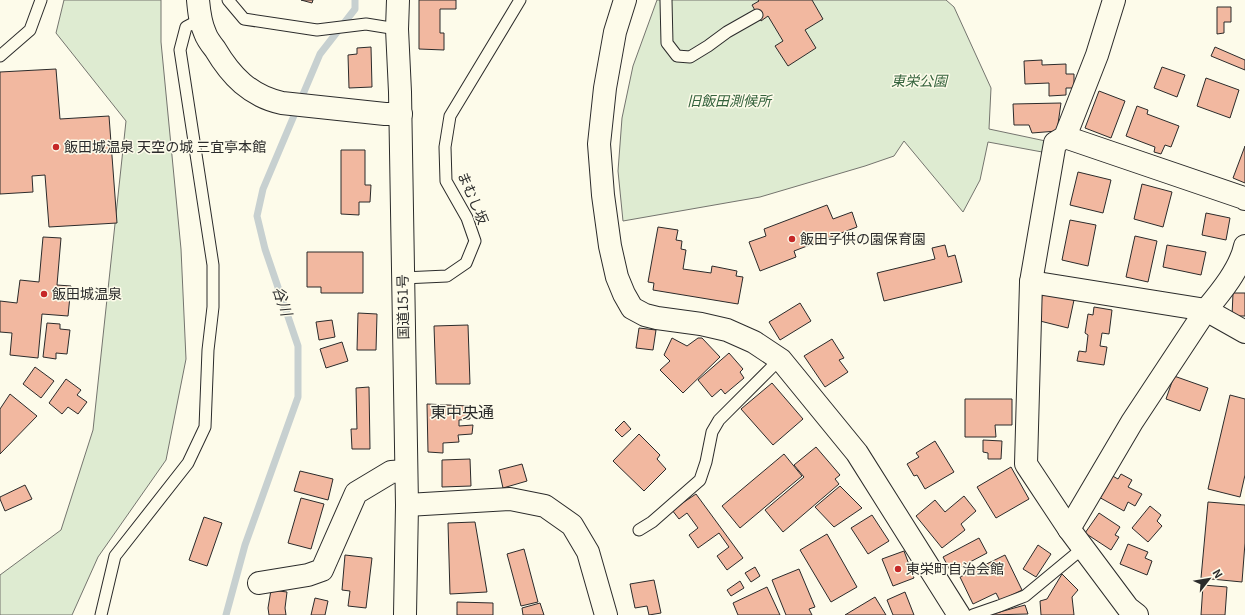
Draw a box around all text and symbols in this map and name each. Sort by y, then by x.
park label: 東栄公園 [891,70,949,90]
park label: 旧飯田測候所 [687,90,773,110]
place label: 飯田城温泉 天空の城 三宜亭本館 [64,136,266,156]
marker: 飯田城温泉 天空の城 三宜亭本館 [51,142,61,152]
street label: まむし坂 [454,168,494,227]
place label: 飯田子供の園保育園 [800,228,926,248]
marker: 飯田子供の園保育園 [787,234,797,244]
street label: 国道151号 [391,274,413,340]
place label: 飯田城温泉 [52,283,122,303]
water label: 谷川 [269,283,299,320]
marker: 飯田城温泉 [39,289,49,299]
district label: 東中央通 [430,399,494,423]
place label: 東栄町自治会館 [906,558,1004,578]
north arrow [1189,559,1229,599]
marker: 東栄町自治会館 [893,564,903,574]
text: N [1209,566,1227,581]

